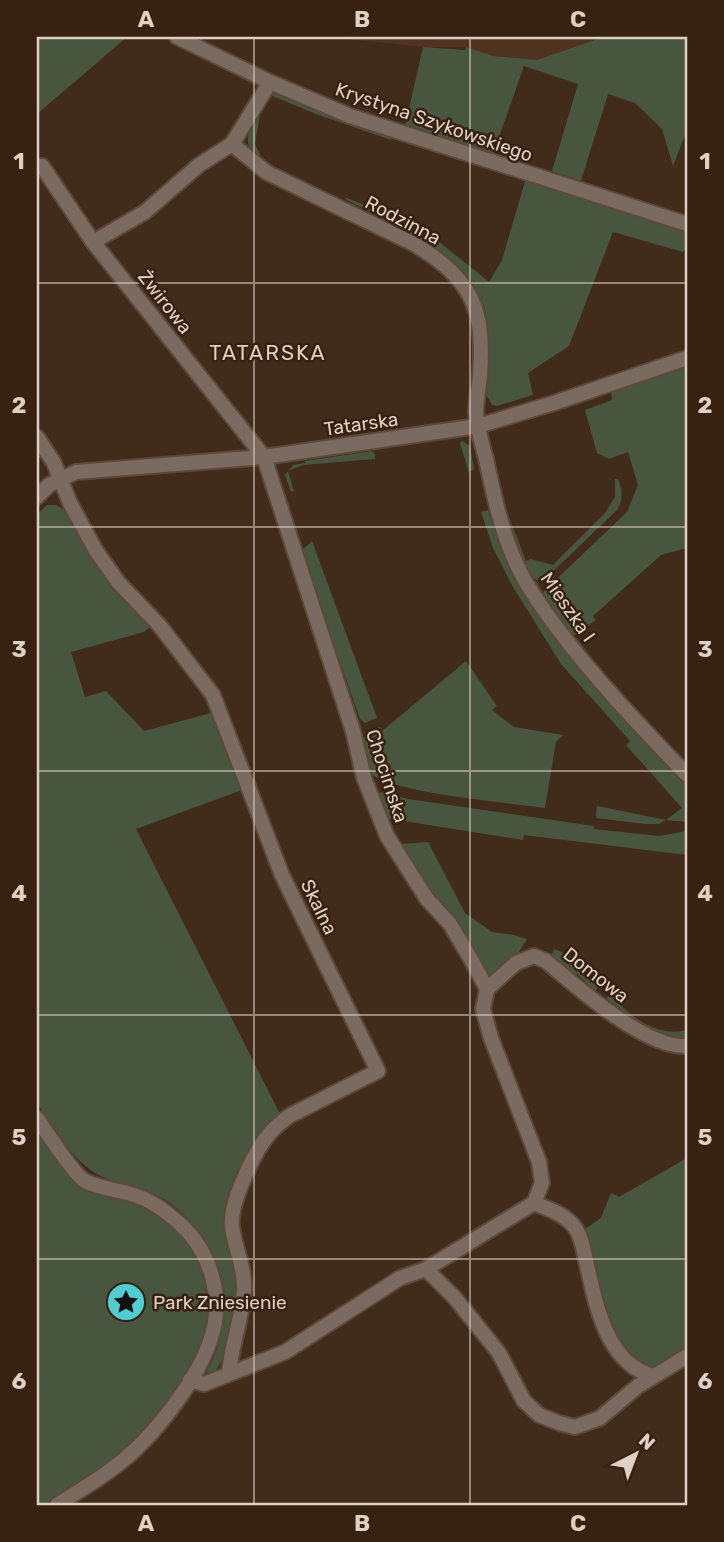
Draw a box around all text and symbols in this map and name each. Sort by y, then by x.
text: A [138,5,155,33]
text: B [354,5,370,33]
text: C [570,5,586,33]
street label: Krystyna Szykowskiego [332,77,536,167]
text: 1 [13,147,25,175]
text: 1 [699,147,711,175]
street label: Rodzinna [361,191,445,249]
street label: Żwirowa [133,266,197,338]
district label: TATARSKA [209,340,327,365]
text: 2 [12,391,26,419]
text: 2 [698,391,712,419]
street label: Tatarska [322,407,400,441]
street label: Mieszka I [536,568,600,646]
text: 3 [11,635,27,663]
text: 3 [697,635,713,663]
street label: Chocimska [361,726,413,826]
street label: Skalna [296,876,342,938]
text: 4 [11,879,27,907]
text: 4 [697,879,713,907]
street label: Domowa [559,942,633,1008]
text: 5 [12,1123,27,1151]
text: 5 [698,1123,713,1151]
place icon: Park Zniesienie [105,1281,147,1323]
place label: Park Zniesienie [153,1291,287,1314]
text: 6 [12,1367,27,1395]
text: 6 [698,1367,713,1395]
north arrow [602,1420,672,1490]
text: N [634,1429,660,1455]
text: A [138,1509,155,1537]
text: B [354,1509,370,1537]
text: C [570,1509,586,1537]

